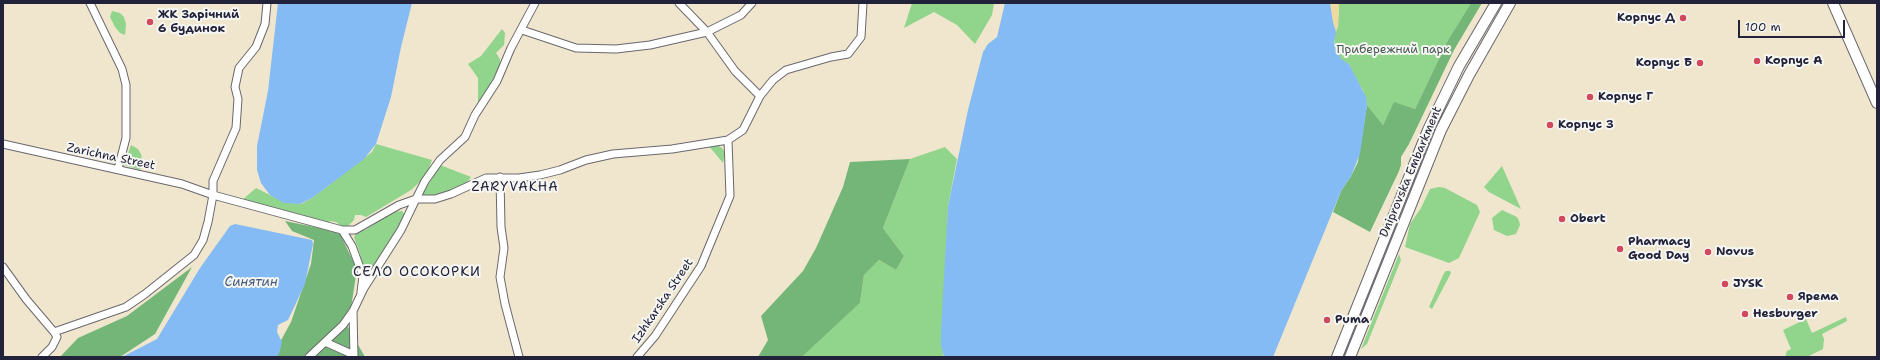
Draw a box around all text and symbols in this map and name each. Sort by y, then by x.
place label: ЖК Зарічний 6 будинок [158,8,239,36]
place label: Корпус Д [1617,11,1675,25]
scale bar [1740,12,1847,38]
marker: Корпус Д [1678,13,1688,23]
marker: ЖК Зарічний 6 будинок [145,17,155,27]
text: 100 m [1745,19,1781,35]
park label: Прибережний парк [1336,43,1450,57]
place label: Корпус А [1765,54,1823,68]
place label: Корпус Б [1636,56,1692,70]
marker: Корпус А [1752,56,1762,66]
marker: Корпус Б [1695,58,1705,68]
place label: Корпус Г [1598,90,1653,104]
marker: Корпус Г [1585,92,1595,102]
street label: Dniprovska Embarkment [1377,105,1445,239]
place label: Корпус З [1558,118,1614,132]
marker: Корпус З [1545,120,1555,130]
street label: Zarichna Street [65,141,157,173]
district label: ZARYVAKHA [471,180,559,196]
place label: Obert [1570,212,1606,226]
marker: Obert [1557,214,1567,224]
place label: Pharmacy Good Day [1628,235,1691,263]
marker: Pharmacy Good Day [1615,244,1625,254]
place label: Novus [1716,245,1754,259]
marker: Novus [1703,247,1713,257]
street label: Izhkarska Street [629,256,697,346]
district label: СЕЛО ОСОКОРКИ [353,264,481,280]
water label: Синятин [224,275,278,291]
place label: JYSK [1733,277,1763,291]
marker: JYSK [1720,279,1730,289]
place label: Ярема [1798,290,1838,304]
marker: Ярема [1785,292,1795,302]
place label: Hesburger [1753,307,1818,321]
marker: Hesburger [1740,309,1750,319]
place label: Puma [1335,313,1369,327]
marker: Puma [1322,315,1332,325]

